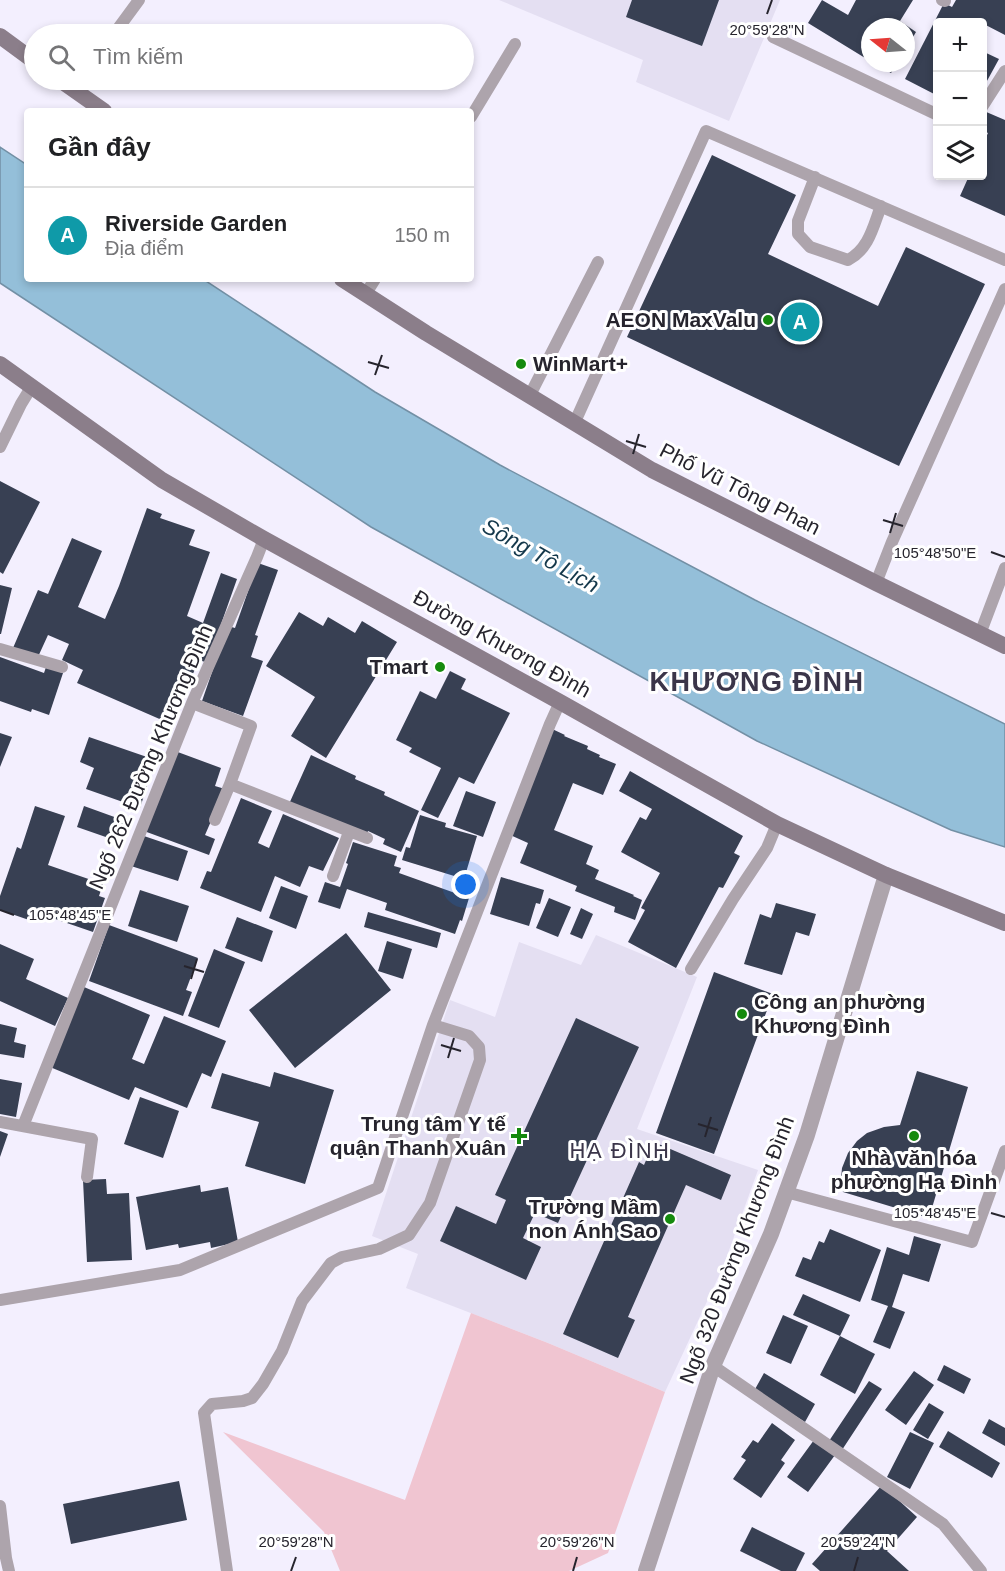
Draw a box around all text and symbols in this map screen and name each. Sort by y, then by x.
north arrow [861,18,915,72]
map controls [933,18,987,180]
button: + [933,18,987,72]
text: 20°59'28"N [729,21,805,38]
search box [24,24,474,90]
icon: search [45,41,78,74]
text: Tìm kiếm [93,44,183,69]
button: − [933,72,987,126]
button: layers [933,126,987,180]
text: Gần đây [48,132,151,162]
text: Riverside Garden [105,211,287,236]
text: A [60,224,75,246]
text: 150 m [394,224,450,246]
text: Địa điểm [105,237,184,259]
pin: A [780,300,820,344]
place label: AEON MaxValu [605,308,756,331]
marker: AEON MaxValu [761,313,775,327]
place label: WinMart+ [533,352,628,375]
marker: WinMart+ [514,357,528,371]
street label: Phố Vũ Tông Phan [656,438,824,539]
water label: Sông Tô Lịch [478,513,604,598]
text: 105°48'50"E [894,544,976,561]
street label: Đường Khương Đình [410,585,595,702]
street label: Ngõ 262 Đường Khương Đình [84,621,217,892]
place label: Tmart [370,655,428,678]
marker: Tmart [433,660,447,674]
district label: KHƯƠNG ĐÌNH [650,666,864,697]
your location [451,870,480,899]
text: 105°48'45"E [29,906,111,923]
place label: Công an phường Khương Đình [754,990,925,1037]
marker: Công an phường Khương Đình [735,1007,749,1021]
place label: Trung tâm Y tế quận Thanh Xuân [330,1112,506,1159]
street label: Ngõ 320 Đường Khương Đình [675,1113,798,1387]
marker: Trung tâm Y tế quận Thanh Xuân [510,1127,528,1145]
marker: Nhà văn hóa phường Hạ Đình [907,1129,921,1143]
district label: HẠ ĐÌNH [570,1138,670,1163]
place label: Nhà văn hóa phường Hạ Đình [831,1146,997,1193]
place label: Trường Mầm non Ánh Sao [529,1195,658,1242]
text: 105°48'45"E [894,1204,976,1221]
marker: Trường Mầm non Ánh Sao [663,1212,677,1226]
text: 20°59'28"N [258,1533,334,1550]
text: 20°59'26"N [539,1533,615,1550]
text: 20°59'24"N [820,1533,896,1550]

